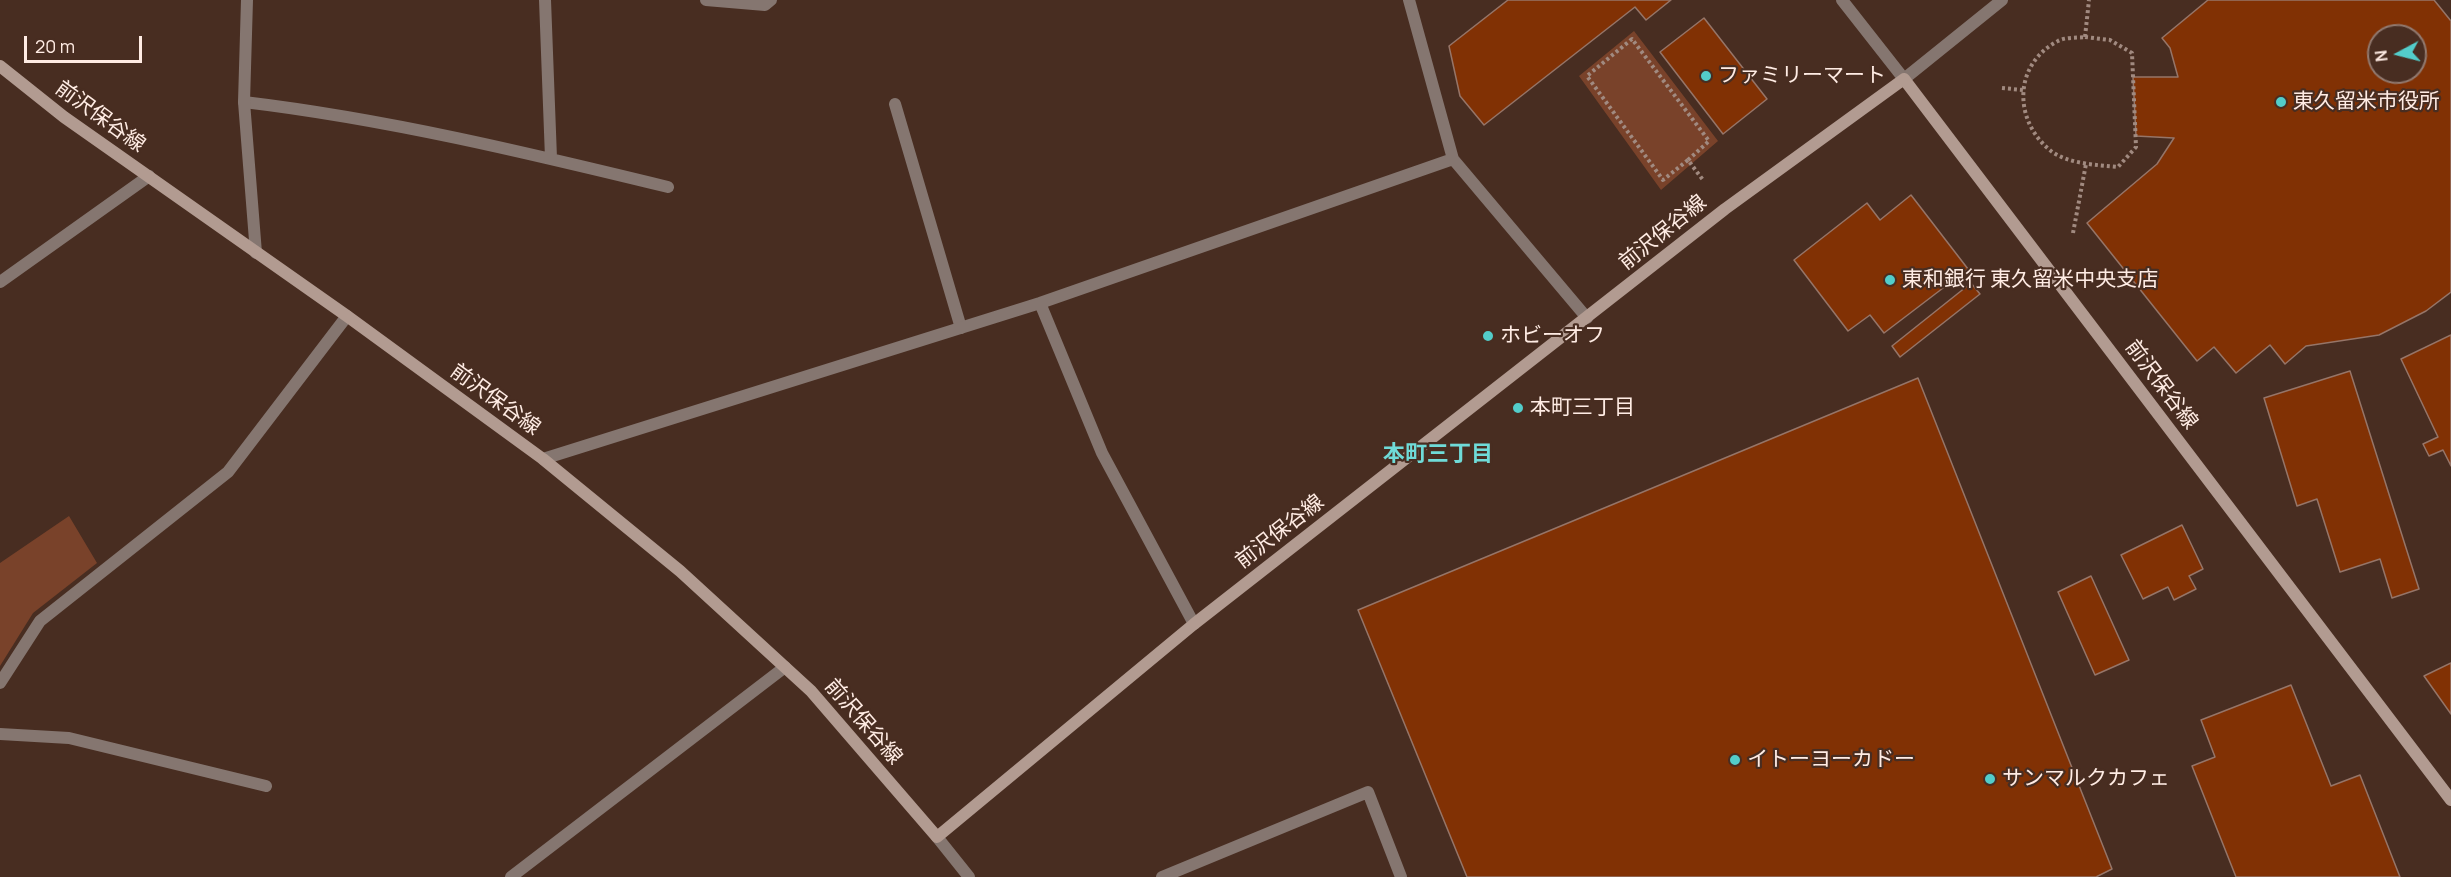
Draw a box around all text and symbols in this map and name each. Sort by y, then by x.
scale bar [27,24,146,62]
north arrow [2367,24,2427,84]
text: 20 m [35,34,75,58]
text: N [2370,49,2393,63]
place label: ファミリーマート [1718,63,1886,89]
marker: ファミリーマート [1699,69,1713,83]
street label: 前沢保谷線 [50,76,150,158]
place label: 東久留米市役所 [2293,89,2440,115]
marker: 東久留米市役所 [2274,95,2288,109]
street label: 前沢保谷線 [1614,190,1712,276]
place label: 東和銀行 東久留米中央支店 [1902,267,2158,293]
marker: 東和銀行 東久留米中央支店 [1883,273,1897,287]
place label: ホビーオフ [1500,323,1605,349]
marker: ホビーオフ [1481,329,1495,343]
street label: 前沢保谷線 [2119,335,2203,435]
street label: 前沢保谷線 [445,359,545,441]
place label: 本町三丁目 [1530,395,1635,421]
marker: 本町三丁目 [1511,401,1525,415]
district label: 本町三丁目 [1383,442,1493,468]
street label: 前沢保谷線 [1231,490,1329,574]
street label: 前沢保谷線 [819,674,907,770]
place label: イトーヨーカドー [1747,747,1915,773]
marker: イトーヨーカドー [1728,753,1742,767]
place label: サンマルクカフェ [2002,766,2170,792]
marker: サンマルクカフェ [1983,772,1997,786]

